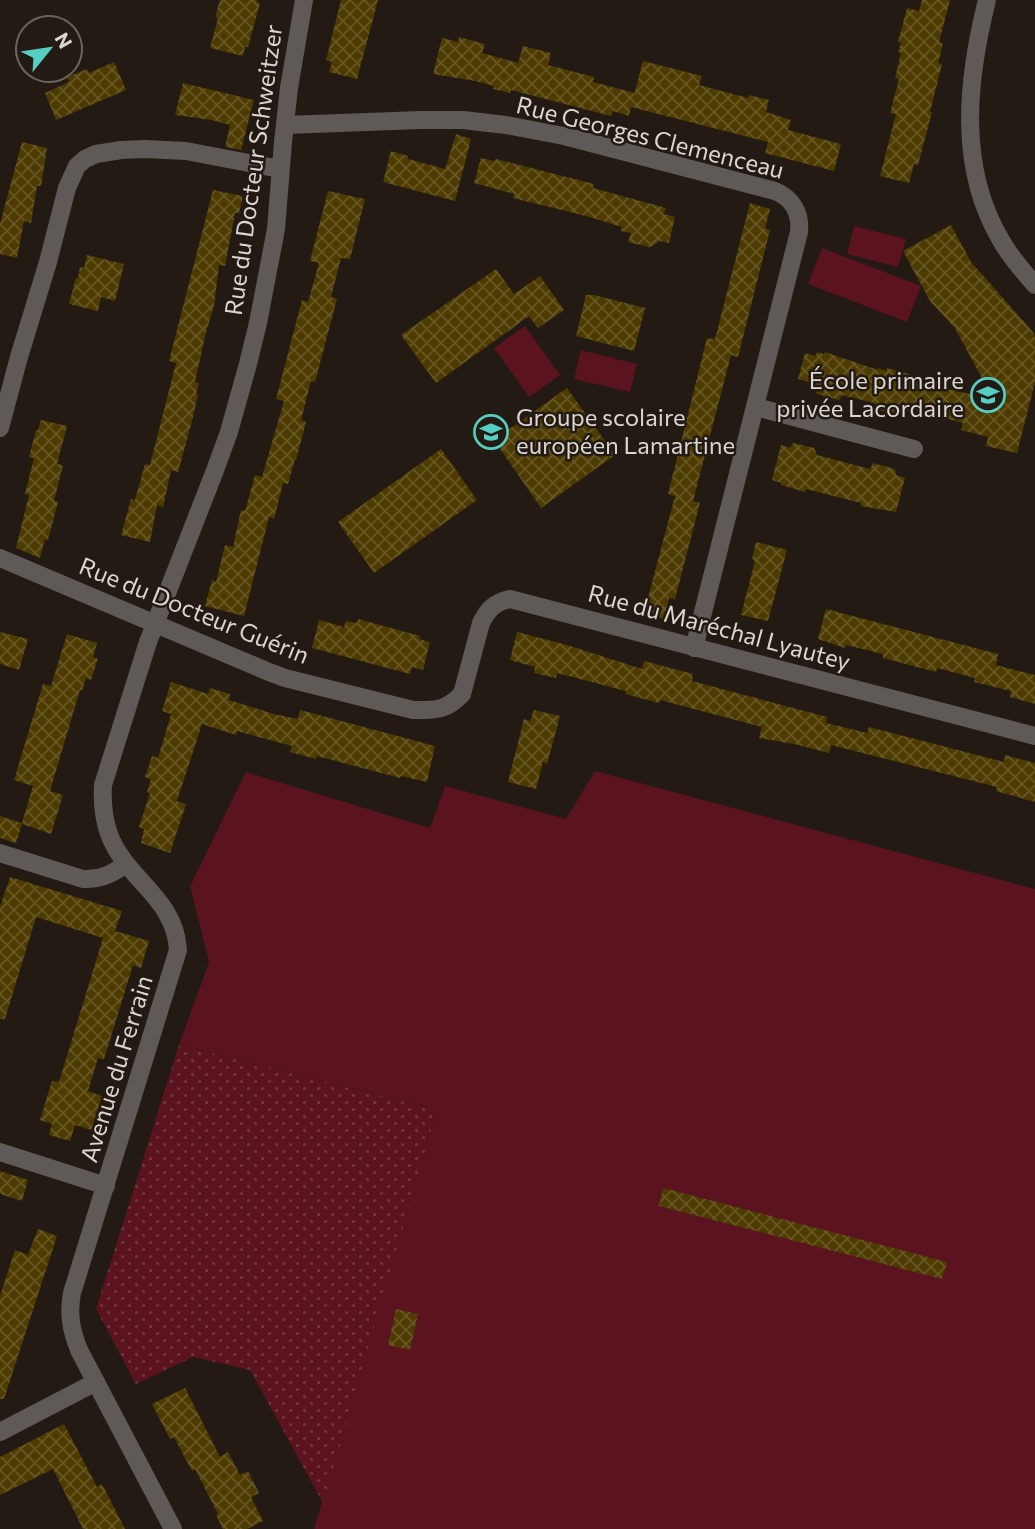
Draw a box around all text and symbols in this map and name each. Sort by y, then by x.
north arrow [14,14,84,84]
street label: Rue du Docteur Schweitzer [218,22,287,317]
text: N [51,28,78,52]
street label: Rue Georges Clemenceau [514,89,787,184]
place label: École primaire privée Lacordaire [776,365,964,422]
school or university icon: École primaire privée Lacordaire [969,376,1007,414]
place label: Groupe scolaire européen Lamartine [516,402,735,459]
school or university icon: Groupe scolaire européen Lamartine [472,413,510,451]
street label: Rue du Docteur Guérin [75,550,314,669]
street label: Rue du Maréchal Lyautey [585,578,854,676]
street label: Avenue du Ferrain [73,972,158,1165]

